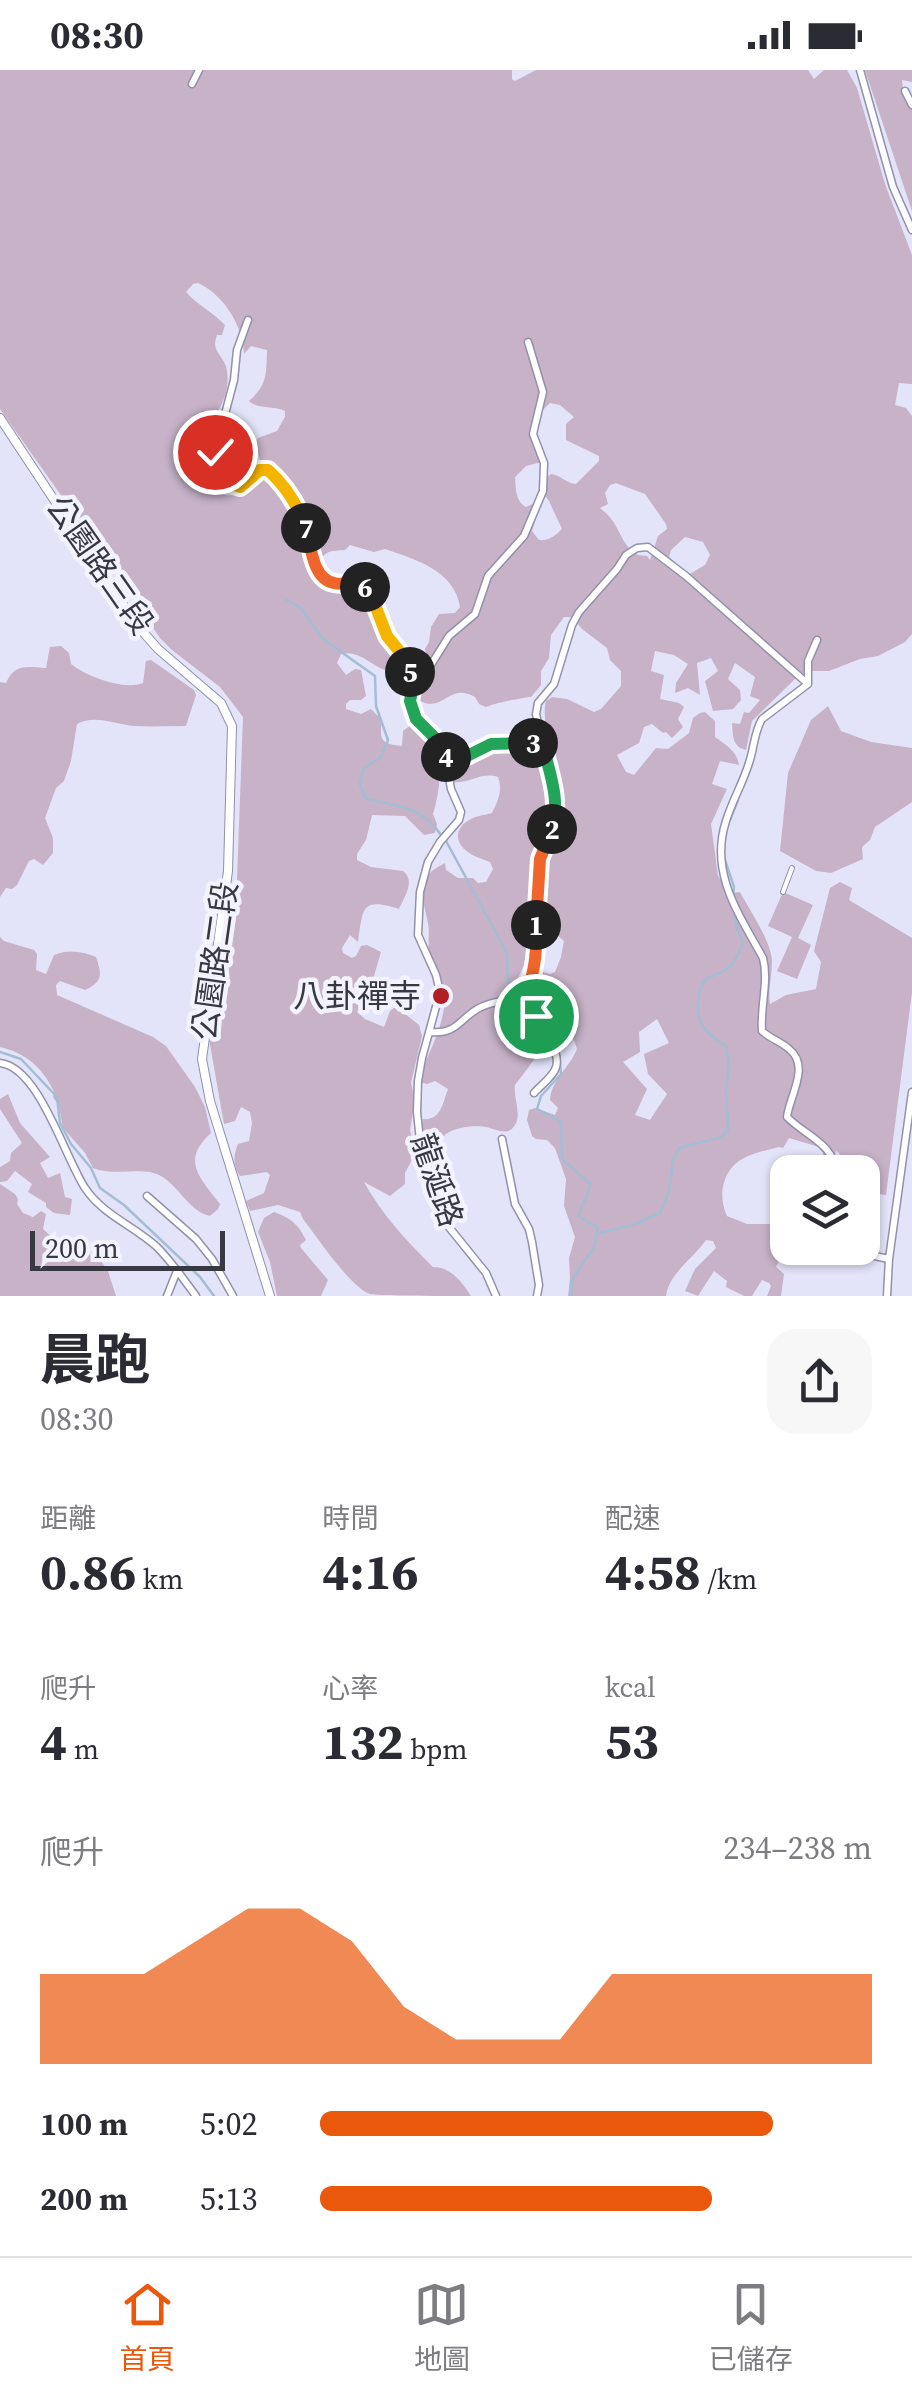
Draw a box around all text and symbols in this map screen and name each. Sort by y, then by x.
text: 08:30 [50,9,144,61]
pin [173,410,258,495]
icon: check [188,425,243,480]
street label: 公園路三段 [36,487,164,643]
pin: 7 [281,503,331,553]
text: 7 [298,509,314,547]
pin: 6 [340,562,390,612]
text: 6 [357,568,373,606]
pin: 5 [385,647,435,697]
text: 5 [402,653,418,691]
pin: 3 [508,718,558,768]
text: 3 [525,724,541,762]
pin: 4 [421,732,471,782]
text: 4 [438,738,454,776]
pin: 2 [527,804,577,854]
text: 2 [544,810,560,848]
street label: 公園路二段 [182,879,248,1043]
pin: 1 [511,900,561,950]
text: 1 [528,906,544,944]
place label: 八卦禪寺 [293,974,421,1018]
pin [494,974,579,1059]
marker: 八卦禪寺 [430,985,452,1007]
icon: arrive [509,989,564,1044]
street label: 龍涎路 [401,1127,473,1233]
map controls [770,1155,880,1265]
button: layers [770,1155,880,1265]
scale bar [30,1226,225,1270]
text: 200 m [45,1229,119,1267]
text: 晨跑 [40,1322,150,1397]
button: share [767,1329,872,1434]
text: 08:30 [40,1397,114,1441]
text: 距離 [40,1499,96,1537]
text: 時間 [322,1499,378,1537]
text: 配速 [605,1499,661,1537]
text: 0.86 [40,1537,136,1606]
text: 4:16 [322,1537,419,1606]
text: 4:58 [605,1537,701,1606]
text: km [136,1560,183,1598]
text: /km [701,1560,757,1598]
text: kcal [605,1668,656,1706]
text: 爬升 [40,1669,96,1707]
text: 心率 [322,1669,378,1707]
text: 53 [605,1706,659,1775]
text: 4 [40,1707,67,1776]
text: 132 [322,1707,404,1776]
text: m [67,1730,99,1768]
text: bpm [404,1730,468,1768]
text: 234–238 m [723,1826,872,1870]
text: 爬升 [40,1830,104,1874]
text: 100 m [40,2102,128,2146]
text: 5:02 [200,2102,258,2146]
text: 200 m [40,2177,128,2221]
text: 5:13 [200,2177,258,2221]
tab: 首頁 [119,2277,175,2378]
tab: 地圖 [414,2277,470,2378]
tab: 已儲存 [709,2277,793,2378]

